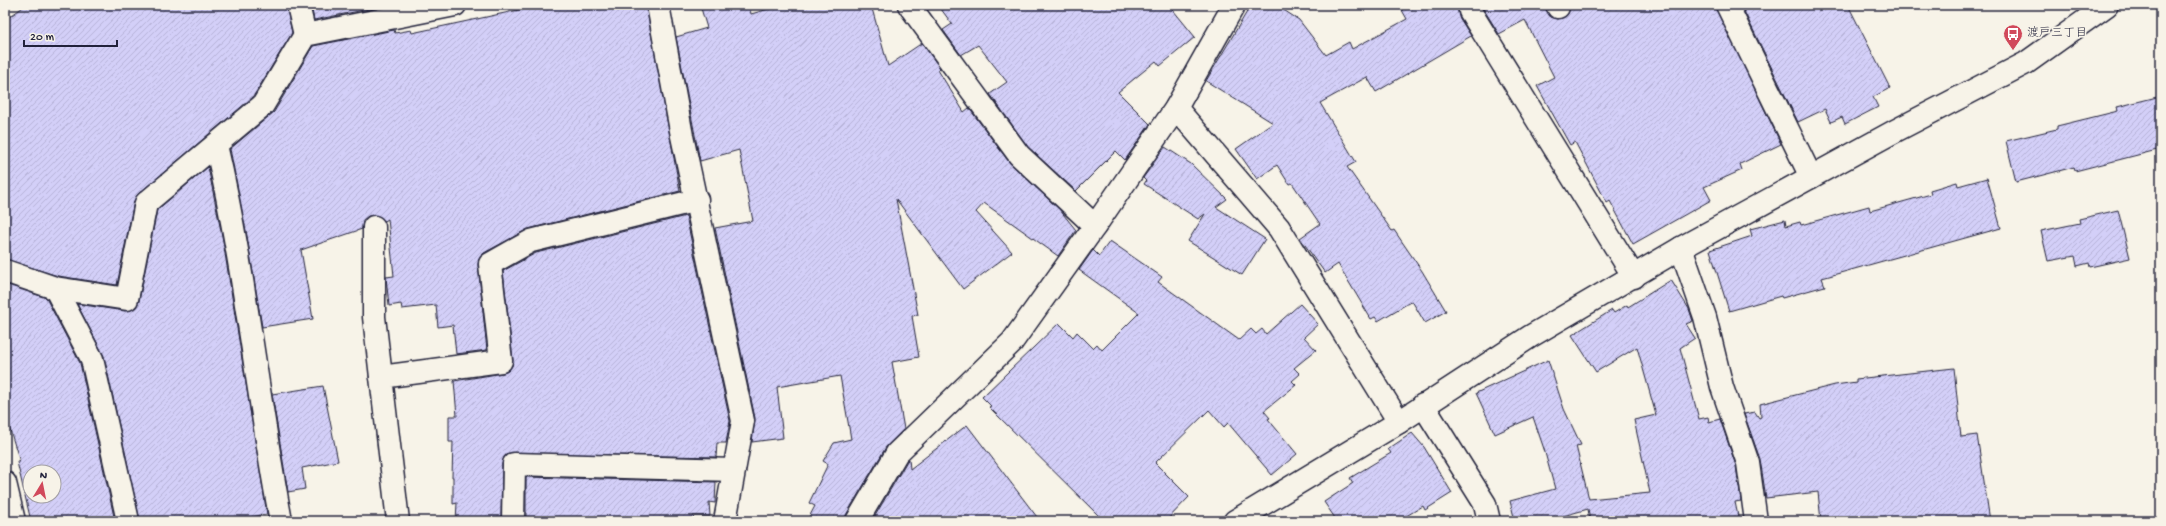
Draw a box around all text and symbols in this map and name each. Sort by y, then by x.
scale bar [24,22,117,48]
bus stop icon: 渡戸三丁目 [2002,23,2024,51]
place label: 渡戸三丁目 [2027,26,2087,41]
text: 20 m [30,31,55,45]
north arrow [22,464,62,504]
text: N [39,470,48,483]

